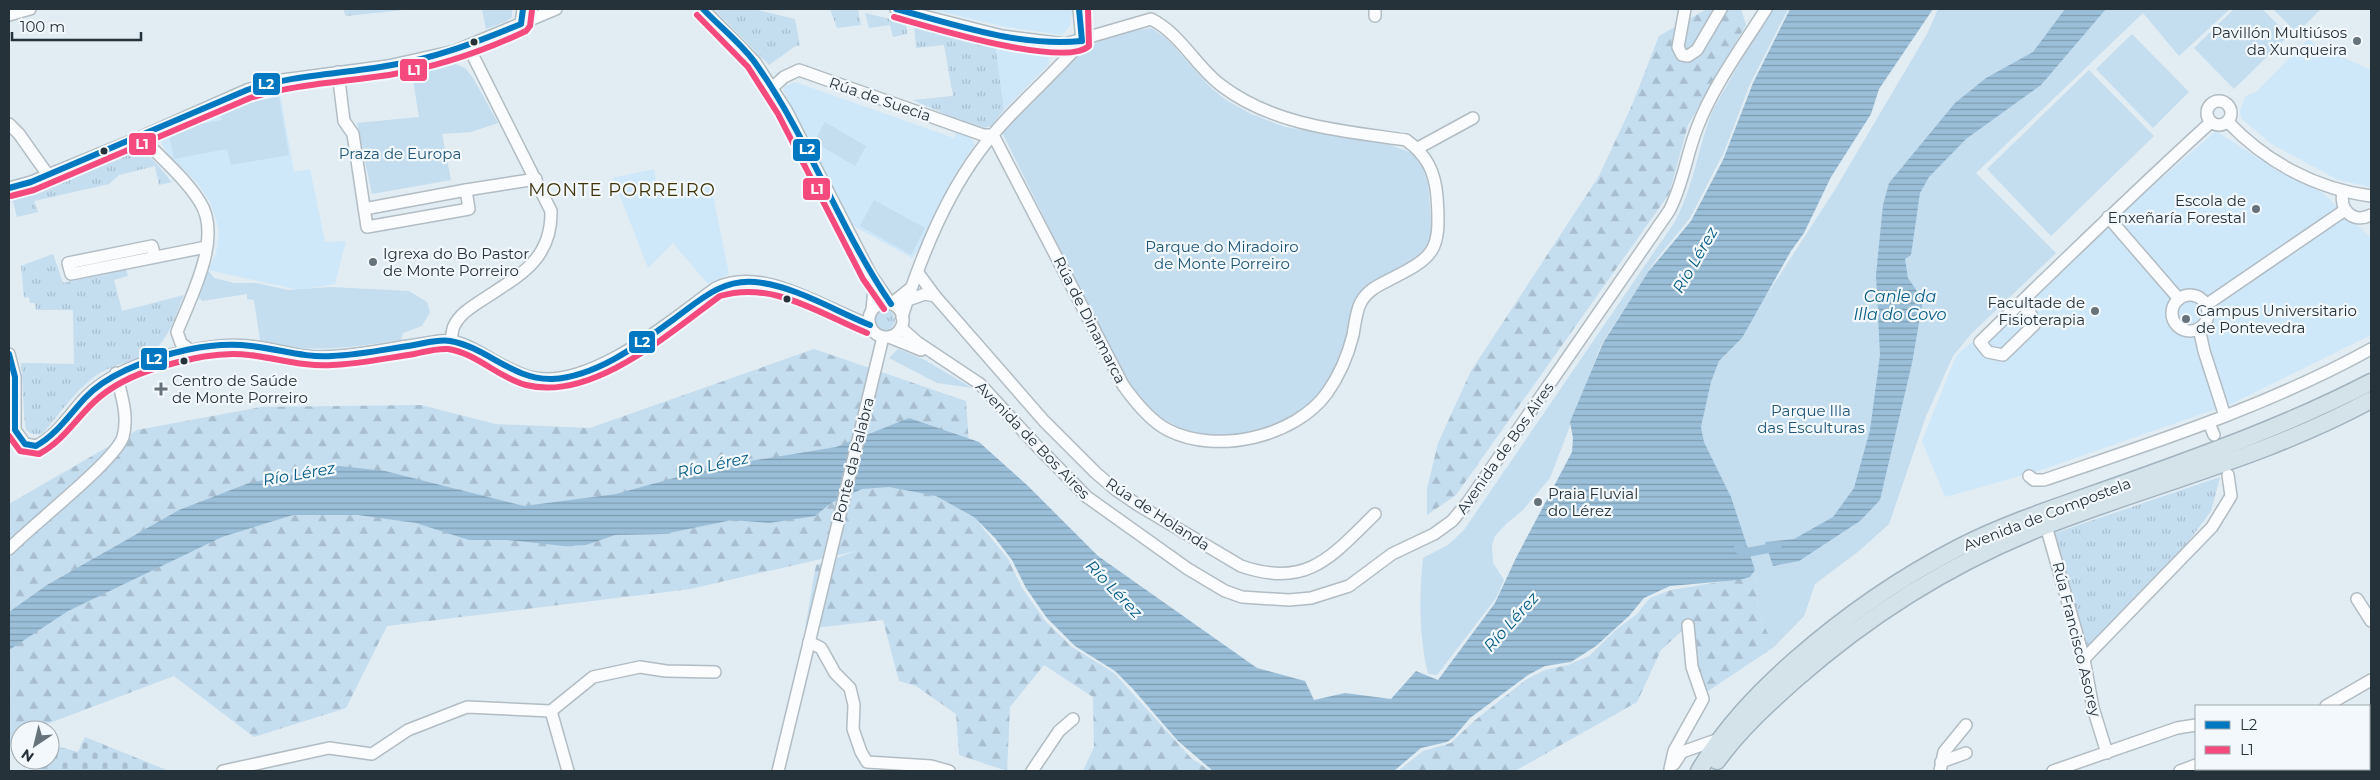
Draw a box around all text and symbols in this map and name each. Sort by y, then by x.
scale bar [12,10,141,42]
text: 100 m [20,17,65,36]
place label: Pavillón Multiúsos da Xunqueira [2211,23,2347,59]
marker: Pavillón Multiúsos da Xunqueira [2351,35,2363,47]
unlabelled marker [469,37,479,47]
line badge: L1 [399,58,428,82]
text: L1 [407,61,421,79]
line badge: L2 [252,72,281,96]
street label: Rúa de Suecia [827,73,933,125]
text: L2 [258,75,274,93]
line badge: L1 [128,132,157,156]
text: L1 [135,135,149,153]
line badge: L2 [792,138,821,162]
text: L2 [799,140,815,158]
park label: Praza de Europa [339,144,461,163]
unlabelled marker [99,146,109,156]
line badge: L1 [802,177,831,201]
district label: MONTE PORREIRO [528,179,716,201]
text: L1 [810,180,824,198]
place label: Escola de Enxeñaría Forestal [2108,191,2246,227]
marker: Escola de Enxeñaría Forestal [2250,203,2262,215]
water label: Río Lérez [1669,223,1722,296]
park label: Parque do Miradoiro de Monte Porreiro [1145,237,1299,273]
place label: Igrexa do Bo Pastor de Monte Porreiro [383,244,529,280]
street label: Rúa de Dinamarca [1050,253,1130,387]
marker: Igrexa do Bo Pastor de Monte Porreiro [367,256,379,268]
water label: Canle da Illa do Covo [1854,287,1946,324]
place label: Facultade de Fisioterapia [1988,293,2085,329]
unlabelled marker [782,294,792,304]
place label: Campus Universitario de Pontevedra [2196,301,2357,337]
marker: Facultade de Fisioterapia [2089,305,2101,317]
marker: Campus Universitario de Pontevedra [2180,313,2192,325]
line badge: L2 [628,330,656,354]
text: L2 [634,333,650,351]
line badge: L2 [140,347,168,371]
text: L2 [146,350,162,368]
unlabelled marker [179,356,189,366]
place label: Centro de Saúde de Monte Porreiro [172,371,308,407]
street label: Avenida de Bos Aires [972,377,1094,503]
street label: Avenida de Bos Aires [1452,378,1558,518]
marker: Centro de Saúde de Monte Porreiro [154,382,168,396]
street label: Ponte da Palabra [828,395,878,525]
park label: Parque Illa das Esculturas [1757,401,1865,437]
water label: Río Lérez [675,448,751,482]
water label: Río Lérez [261,458,337,490]
street label: Rúa de Holanda [1102,473,1214,555]
street label: Avenida de Compostela [1961,473,2133,555]
place label: Praia Fluvial do Lérez [1548,484,1638,520]
marker: Praia Fluvial do Lérez [1532,496,1544,508]
water label: Río Lérez [1082,556,1147,622]
street label: Rúa Francisco Asorey [2049,560,2106,719]
water label: Río Lérez [1480,588,1543,655]
legend [2195,705,2370,770]
text: L2 [2240,715,2257,734]
north arrow [10,720,60,770]
text: L1 [2240,740,2254,759]
text: N [18,745,37,766]

